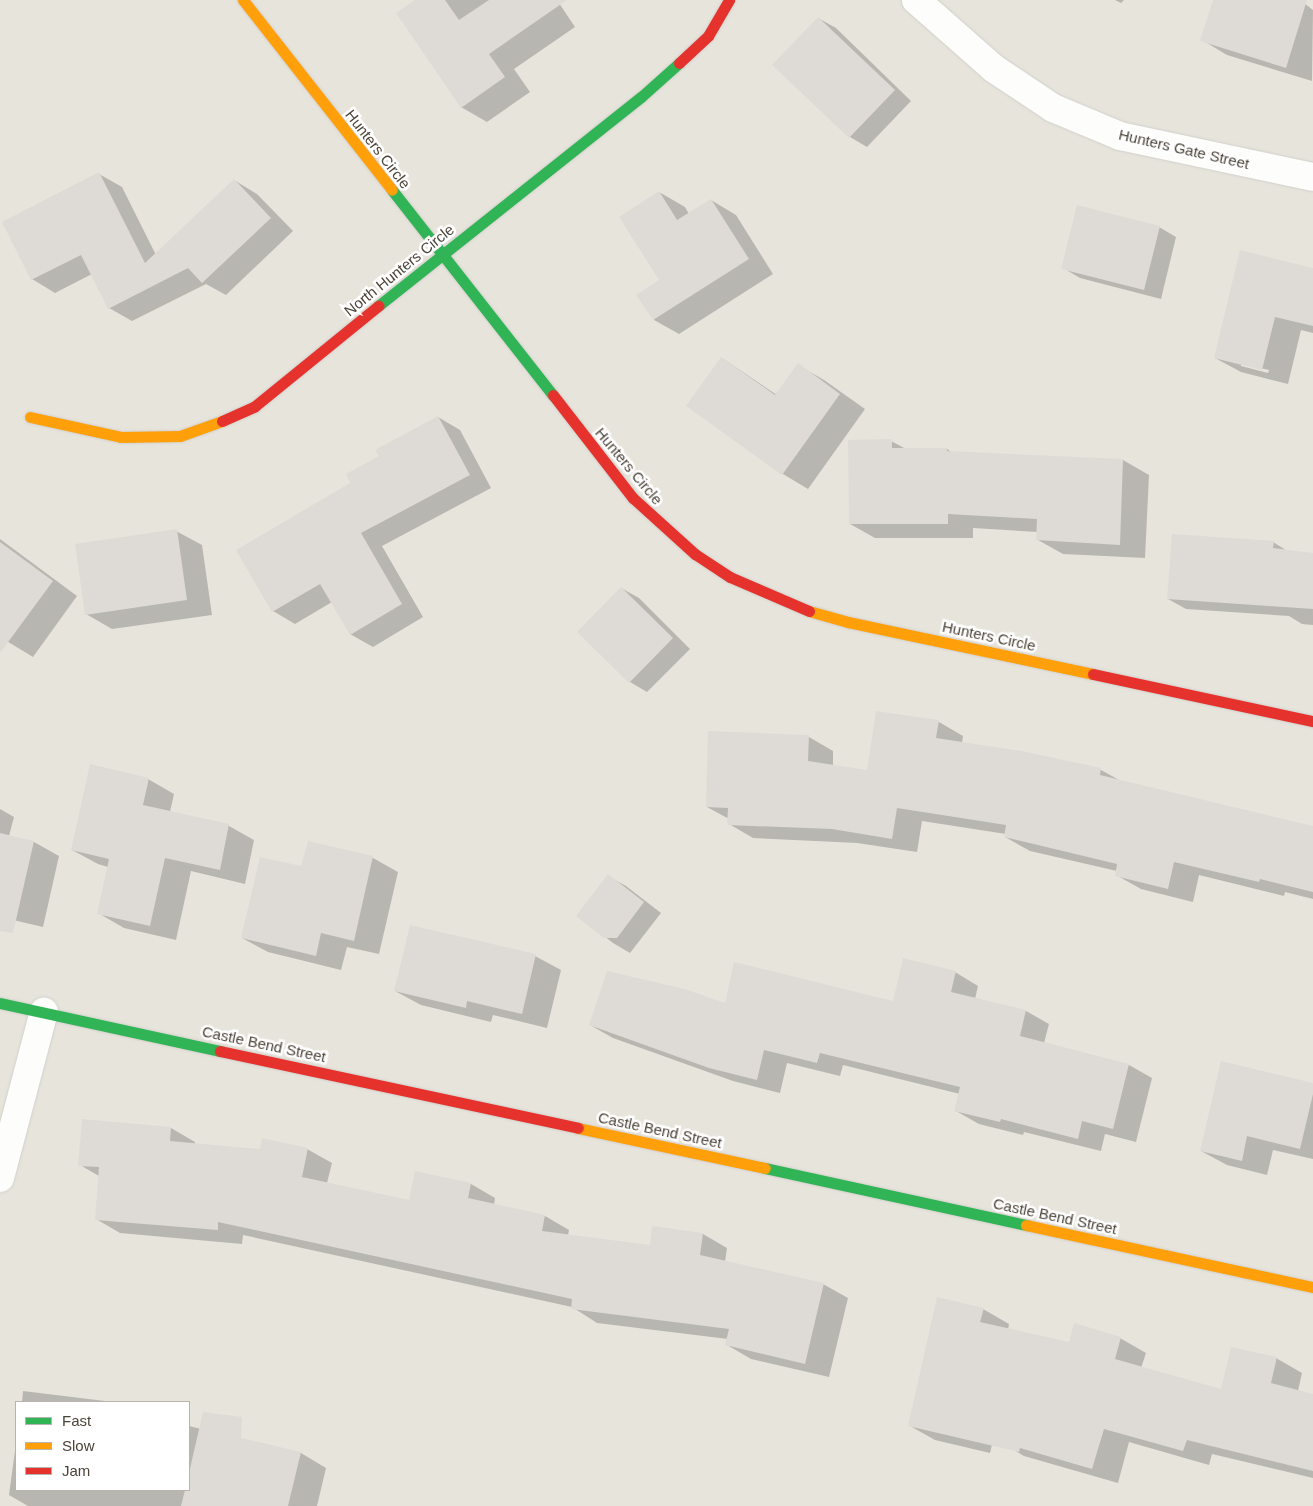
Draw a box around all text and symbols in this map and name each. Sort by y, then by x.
street label: Hunters Circle [342,106,414,192]
street label: Hunters Gate Street [1117,125,1251,173]
street label: North Hunters Circle [341,220,457,320]
street label: Hunters Circle [592,424,666,508]
street label: Hunters Circle [941,617,1037,655]
street label: Castle Bend Street [201,1022,327,1066]
street label: Castle Bend Street [597,1108,723,1152]
street label: Castle Bend Street [992,1194,1118,1238]
legend [15,1401,190,1491]
text: Fast [62,1412,91,1429]
text: Slow [62,1437,95,1454]
text: Jam [62,1462,90,1479]

